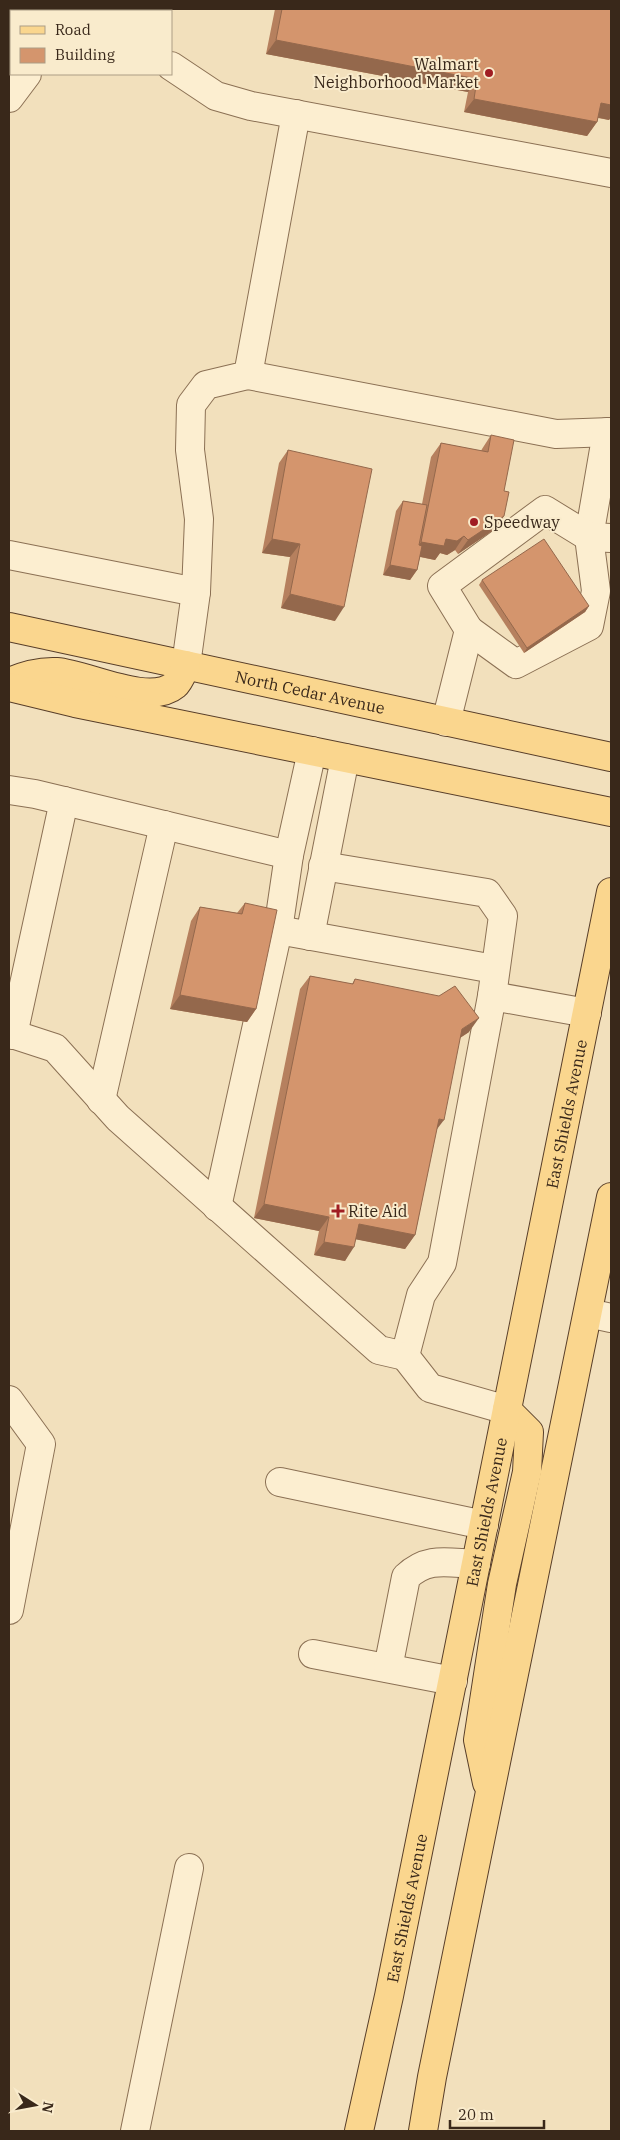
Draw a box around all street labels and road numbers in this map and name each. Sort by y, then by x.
street label: North Cedar Avenue [233,666,387,718]
street label: East Shields Avenue [542,1038,591,1190]
street label: East Shields Avenue [462,1436,511,1588]
street label: East Shields Avenue [382,1832,431,1984]

